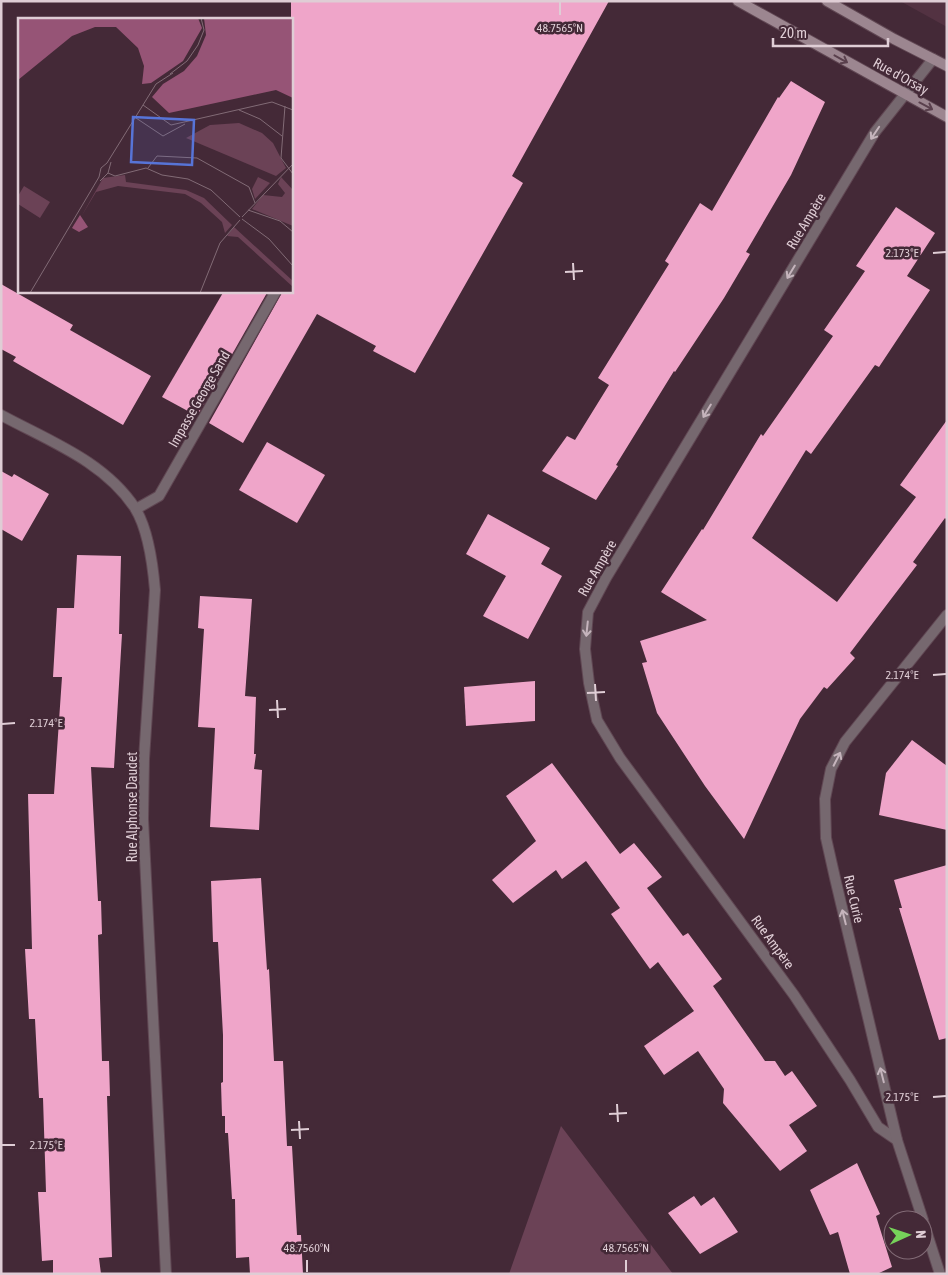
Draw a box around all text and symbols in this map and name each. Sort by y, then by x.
scale bar [773,15,888,47]
inset map [18,18,292,292]
text: 48.7565°N [537,21,583,35]
text: 20 m [780,24,807,41]
one-way arrow [834,54,849,64]
street label: Rue d'Orsay [871,54,932,98]
one-way arrow [918,101,933,111]
one-way arrow [870,126,880,140]
street label: Rue Ampère [783,190,829,252]
text: 2.173°E [885,246,919,260]
one-way arrow [785,265,795,279]
street label: Impasse George Sand [165,348,233,450]
one-way arrow [701,404,711,418]
street label: Rue Ampère [574,537,620,599]
one-way arrow [582,621,592,637]
text: 2.174°E [885,668,919,682]
text: 2.174°E [29,716,63,730]
street label: Rue Alphonse Daudet [124,752,140,862]
one-way arrow [833,752,842,767]
street label: Rue Curie [841,873,867,925]
one-way arrow [839,910,848,926]
street label: Rue Ampère [748,912,798,972]
one-way arrow [877,1068,886,1084]
text: 2.175°E [885,1090,919,1104]
text: 2.175°E [29,1138,63,1152]
north arrow [883,1210,933,1260]
text: N [913,1230,929,1239]
text: 48.7560°N [284,1241,330,1255]
text: 48.7565°N [603,1241,649,1255]

